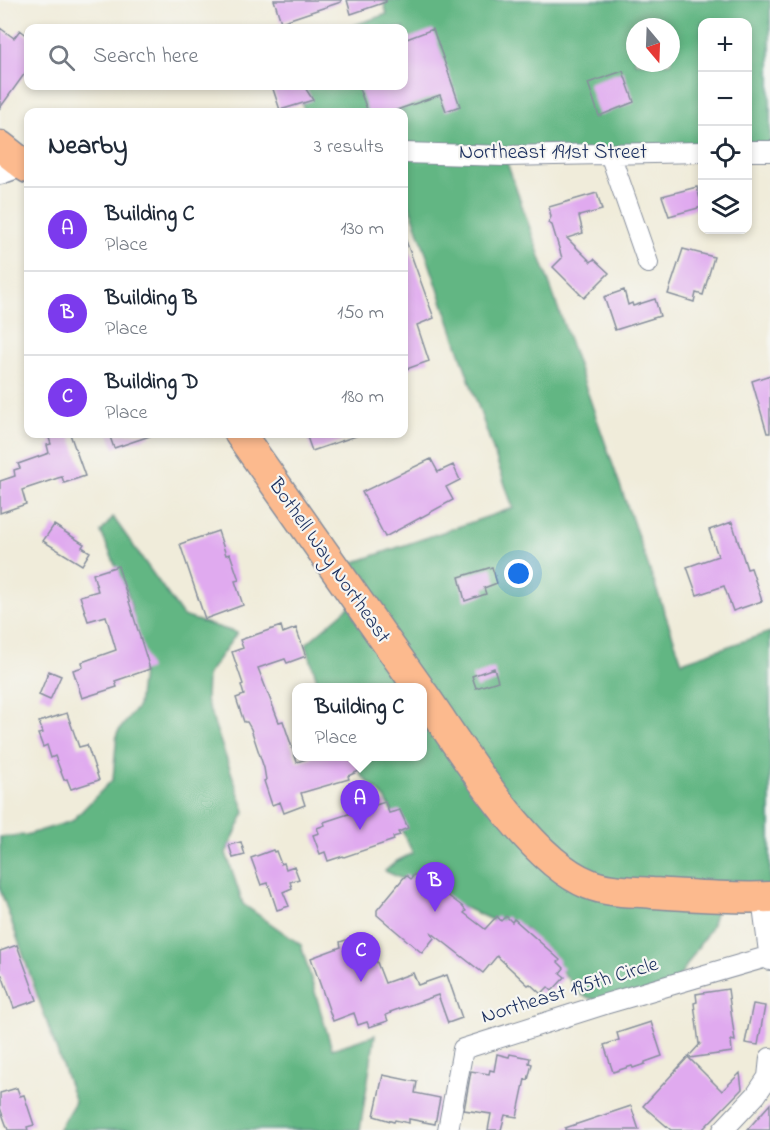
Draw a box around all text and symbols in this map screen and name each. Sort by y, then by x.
north arrow [626,18,680,72]
map controls [698,18,752,234]
button: + [698,18,752,72]
search box [24,24,408,90]
icon: search [45,41,78,74]
text: Search here [93,41,198,73]
button: − [698,72,752,126]
button: locate [698,126,752,180]
text: Nearby [48,128,127,166]
text: 3 results [314,133,384,162]
street label: Northeast 191st Street [459,138,647,168]
button: layers [698,180,752,234]
text: Building C [105,199,195,231]
text: A [61,215,74,244]
text: 130 m [340,215,384,244]
text: Place [105,231,147,260]
text: Building B [105,283,197,315]
text: B [61,299,74,328]
text: 150 m [337,299,384,328]
text: Place [105,315,147,344]
text: Building D [105,367,199,399]
text: C [62,383,73,412]
text: 180 m [341,383,384,412]
text: Place [105,399,147,428]
street label: Bothell Way Northeast [258,472,397,651]
your location [504,559,533,588]
popup [292,683,427,761]
text: Building C [315,692,404,724]
text: Place [315,724,357,753]
pin: A [340,780,380,830]
pin: B [416,862,454,912]
pin: C [342,932,380,982]
street label: Northeast 195th Circle [478,950,663,1032]

